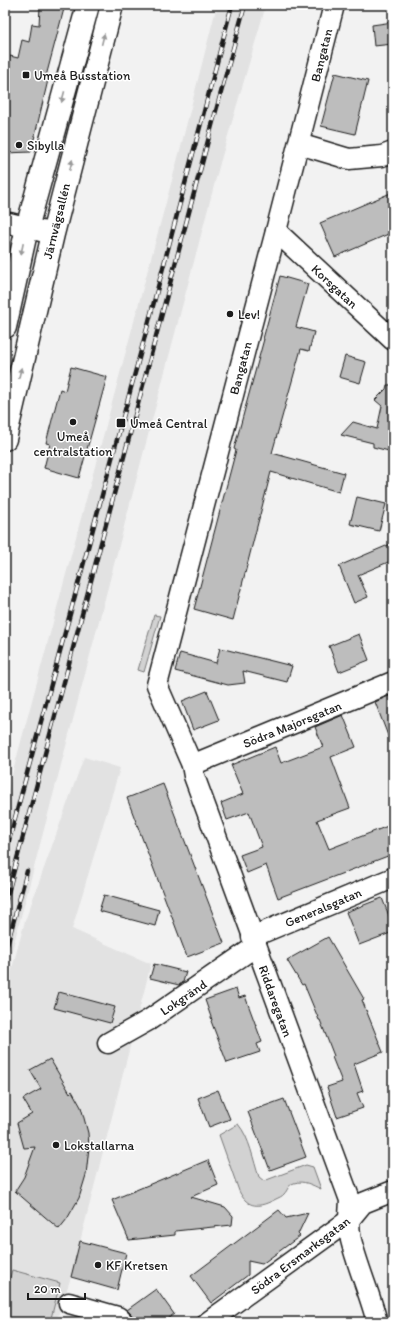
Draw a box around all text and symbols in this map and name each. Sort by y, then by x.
street label: Bangatan [308,26,336,83]
one-way arrow [100,33,106,45]
place label: Umeå Busstation [34,68,131,83]
marker: Umeå Busstation [21,70,31,80]
one-way arrow [59,90,65,103]
place label: Sibylla [27,138,65,153]
marker: Sibylla [14,140,24,150]
one-way arrow [68,159,74,172]
street label: Järnvägsallén [40,182,73,261]
one-way arrow [19,243,25,255]
street label: Korsgatan [309,261,361,311]
place label: Lev! [238,307,260,322]
marker: Lev! [225,309,235,319]
street label: Bangatan [226,339,255,396]
one-way arrow [18,367,24,379]
place label: Umeå Central [130,416,208,431]
marker: Umeå centralstation [68,417,78,427]
marker: Umeå Central [115,417,127,429]
place label: Umeå centralstation [33,429,113,459]
street label: Södra Majorsgatan [241,698,344,751]
street label: Generalsgatan [283,884,364,930]
street label: Riddaregatan [256,963,296,1040]
street label: Lokgränd [157,976,209,1018]
place label: Lokstallarna [64,1138,135,1153]
marker: Lokstallarna [51,1140,61,1150]
street label: Södra Ersmarksgatan [248,1213,353,1298]
place label: KF Kretsen [106,1258,169,1273]
marker: KF Kretsen [93,1260,103,1270]
scale bar [28,1275,85,1301]
text: 20 m [34,1282,61,1296]

